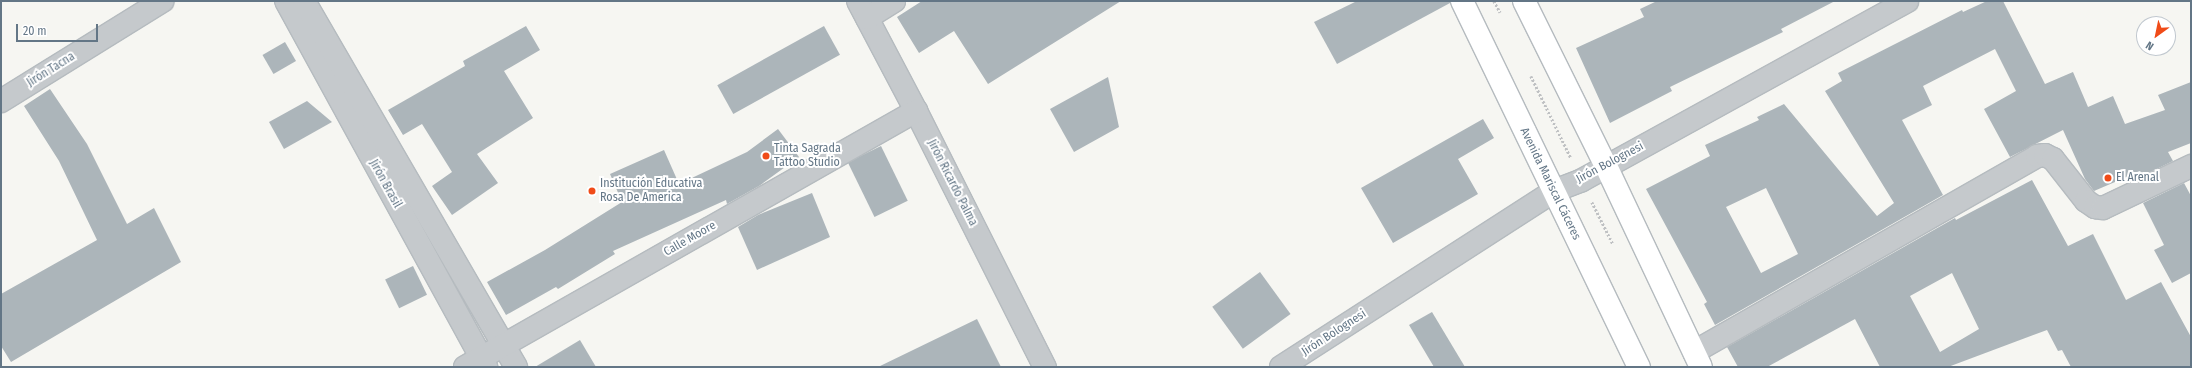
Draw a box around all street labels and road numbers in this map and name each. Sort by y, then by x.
street label: Jirón Tacna [24,50,78,90]
street label: Avenida Mariscal Cáceres [1517,126,1583,242]
street label: Jirón Ricardo Palma [924,137,980,229]
street label: Jirón Bolognesi [1574,139,1646,187]
street label: Jirón Brasil [366,157,404,211]
street label: Calle Moore [661,218,719,260]
street label: Jirón Bolognesi [1299,307,1369,359]

